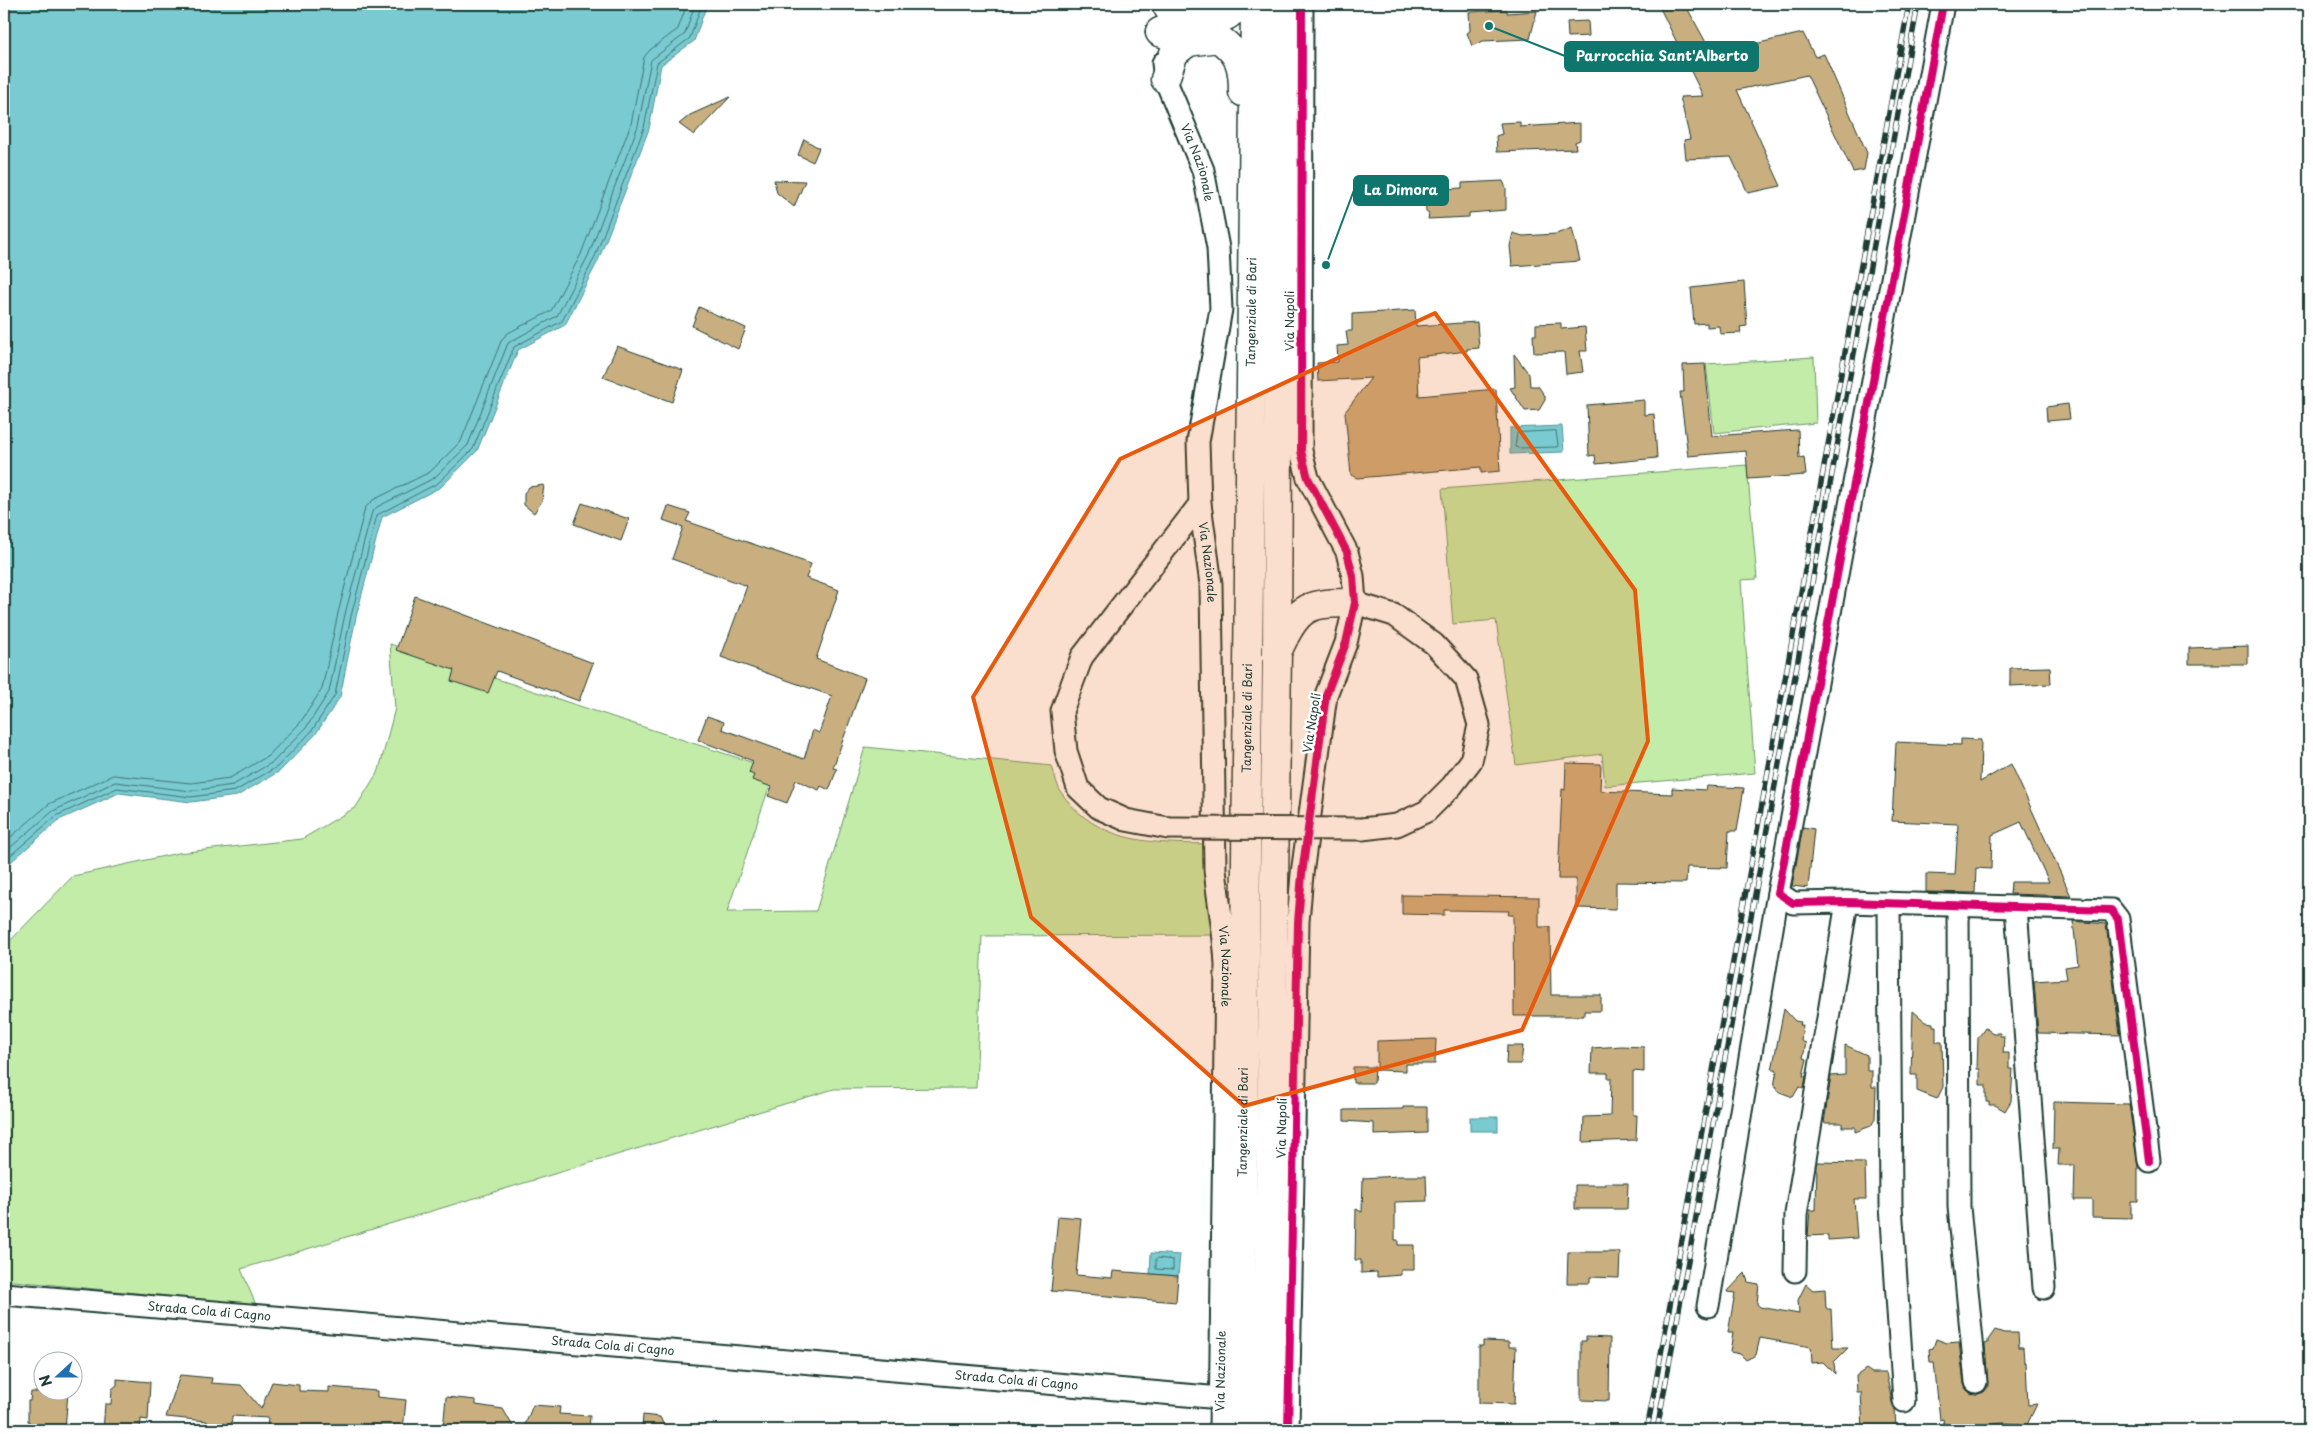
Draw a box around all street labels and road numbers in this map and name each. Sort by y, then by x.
street label: Via Nazionale [1177,121,1219,203]
street label: Tangenziale di Bari [1241,257,1260,367]
street label: Via Napoli [1280,291,1298,351]
street label: Via Nazionale [1195,521,1221,603]
street label: Tangenziale di Bari [1237,663,1256,773]
street label: Via Napoli [1297,691,1325,754]
street label: Via Nazionale [1214,925,1236,1007]
street label: Tangenziale di Bari [1233,1067,1252,1177]
street label: Via Napoli [1271,1098,1291,1158]
street label: Strada Cola di Cagno [147,1296,272,1325]
street label: Via Nazionale [1210,1330,1230,1412]
street label: Strada Cola di Cagno [550,1331,676,1359]
street label: Strada Cola di Cagno [954,1365,1079,1394]

